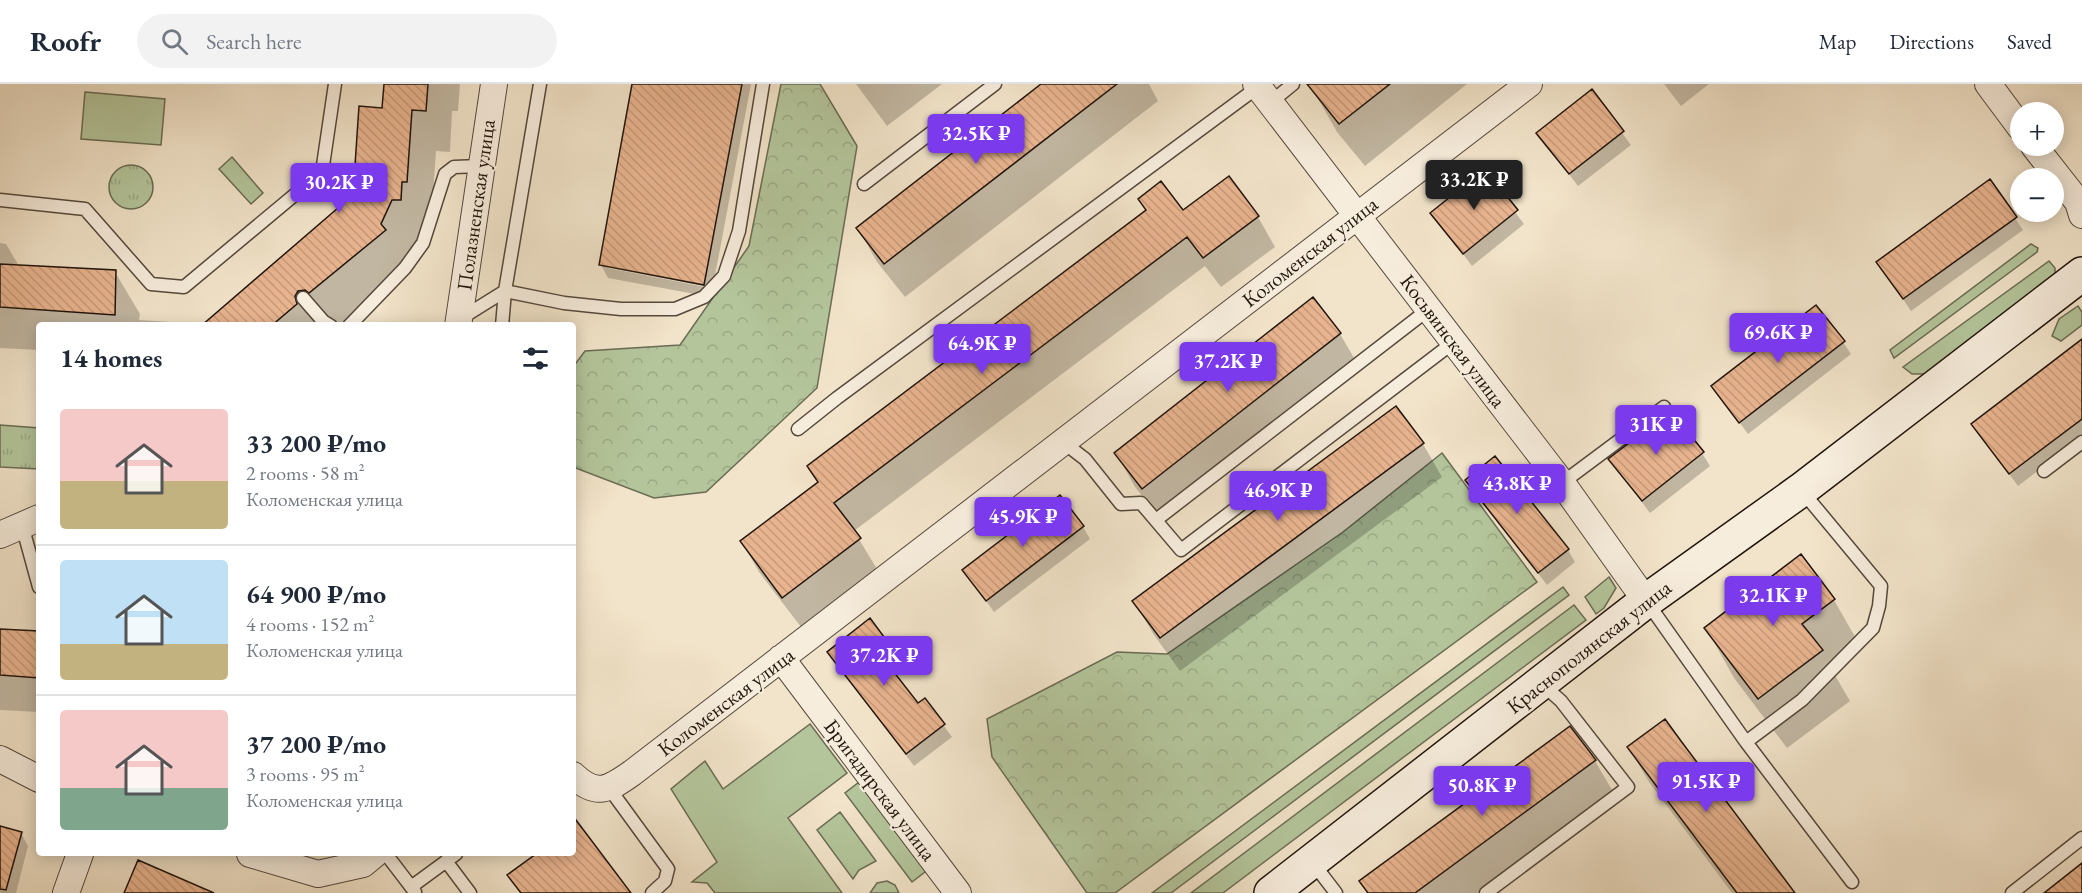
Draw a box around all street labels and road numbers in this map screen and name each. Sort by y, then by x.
street label: Полазненская улица [450,117,501,292]
street label: Коломенская улица [1236,190,1383,313]
street label: Косьвинская улица [1394,269,1513,413]
street label: Краснополянская улица [1501,573,1677,719]
street label: Коломенская улица [652,641,800,762]
street label: Бригадирская улица [818,713,943,866]

